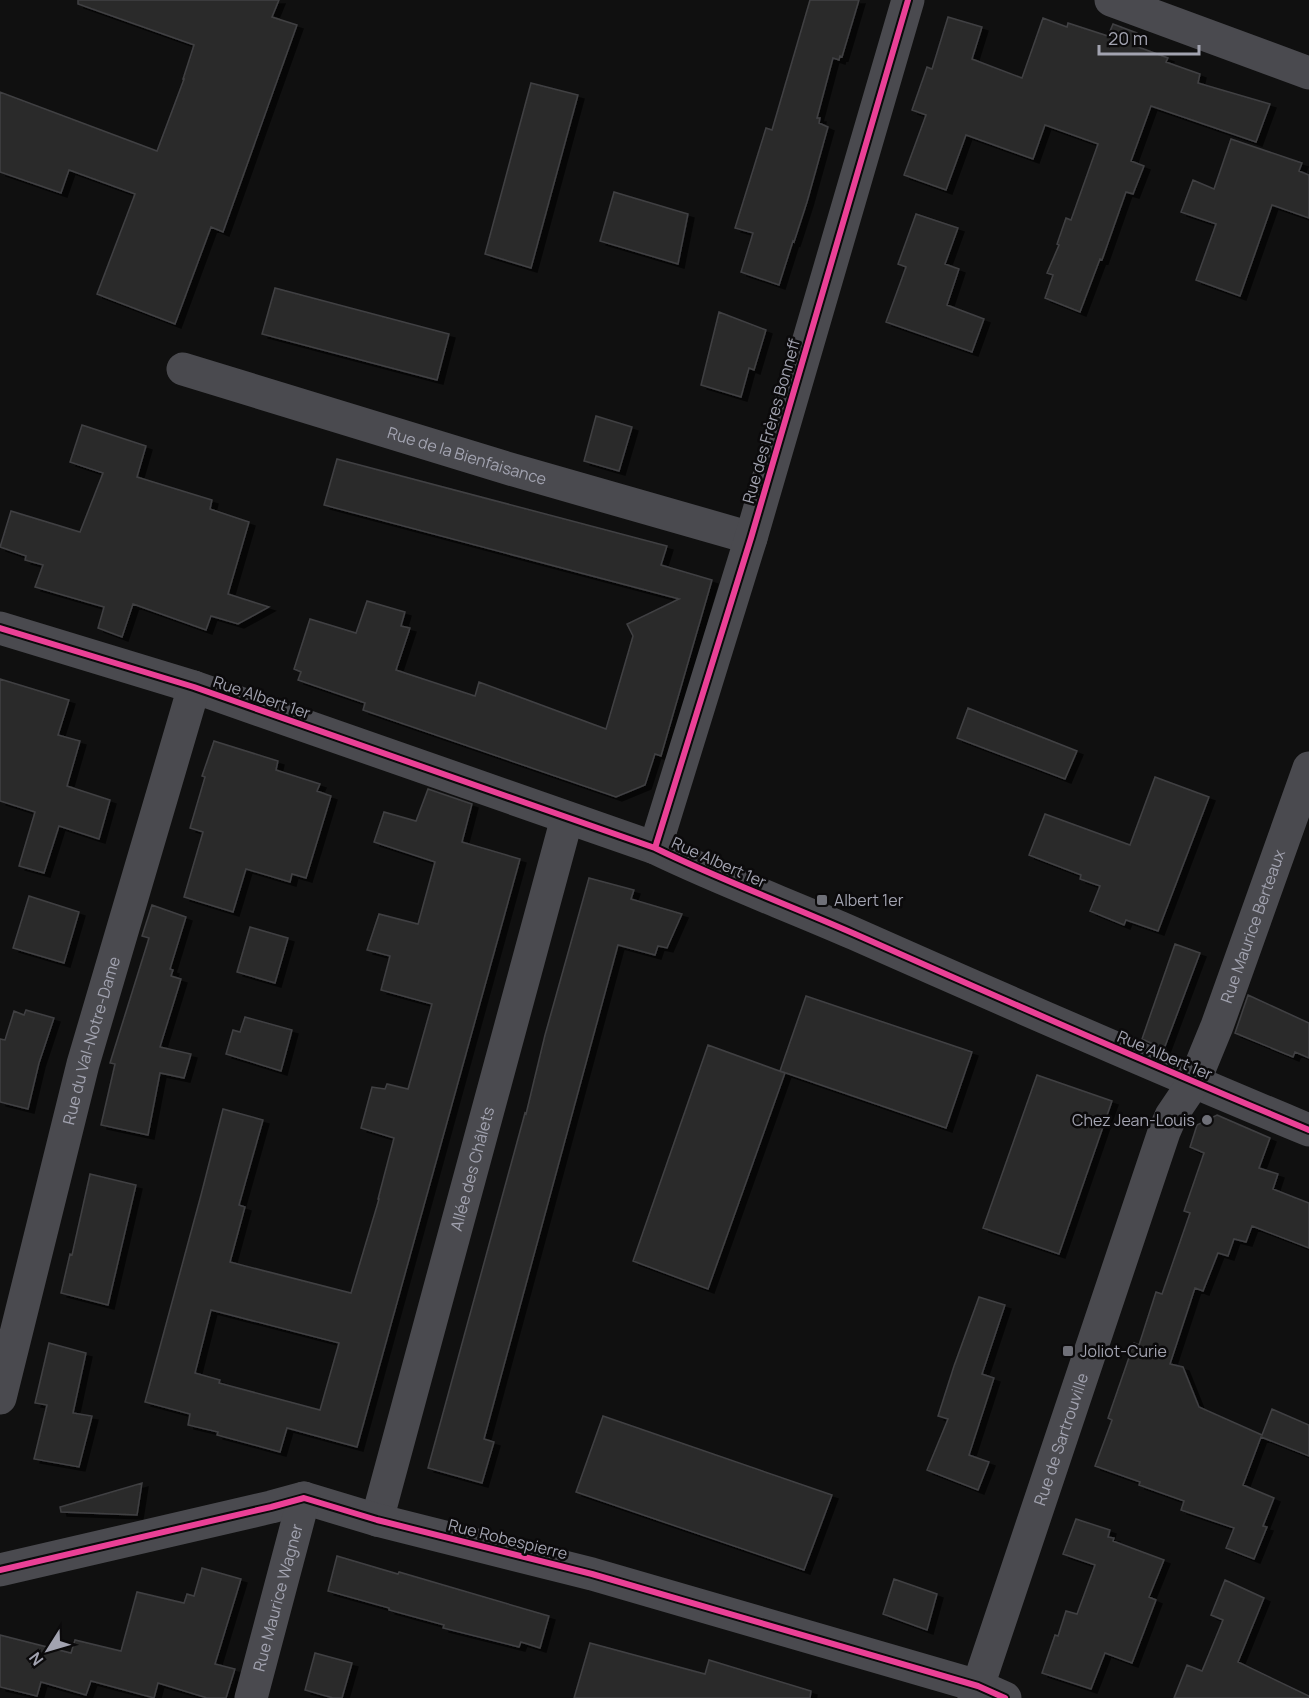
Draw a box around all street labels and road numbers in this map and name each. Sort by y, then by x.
street label: Rue des Frères Bonneff [737,336,805,506]
street label: Rue de la Bienfaisance [385,421,549,490]
street label: Rue Albert 1er [210,670,314,724]
street label: Rue Albert 1er [668,831,770,893]
street label: Rue Maurice Berteaux [1215,846,1290,1006]
street label: Rue du Val-Notre-Dame [57,954,125,1127]
street label: Rue Albert 1er [1114,1025,1216,1085]
street label: Allée des Châlets [445,1104,499,1233]
street label: Rue de Sartrouville [1028,1370,1093,1508]
street label: Rue Robespierre [446,1514,570,1564]
street label: Rue Maurice Wagner [248,1521,308,1674]

